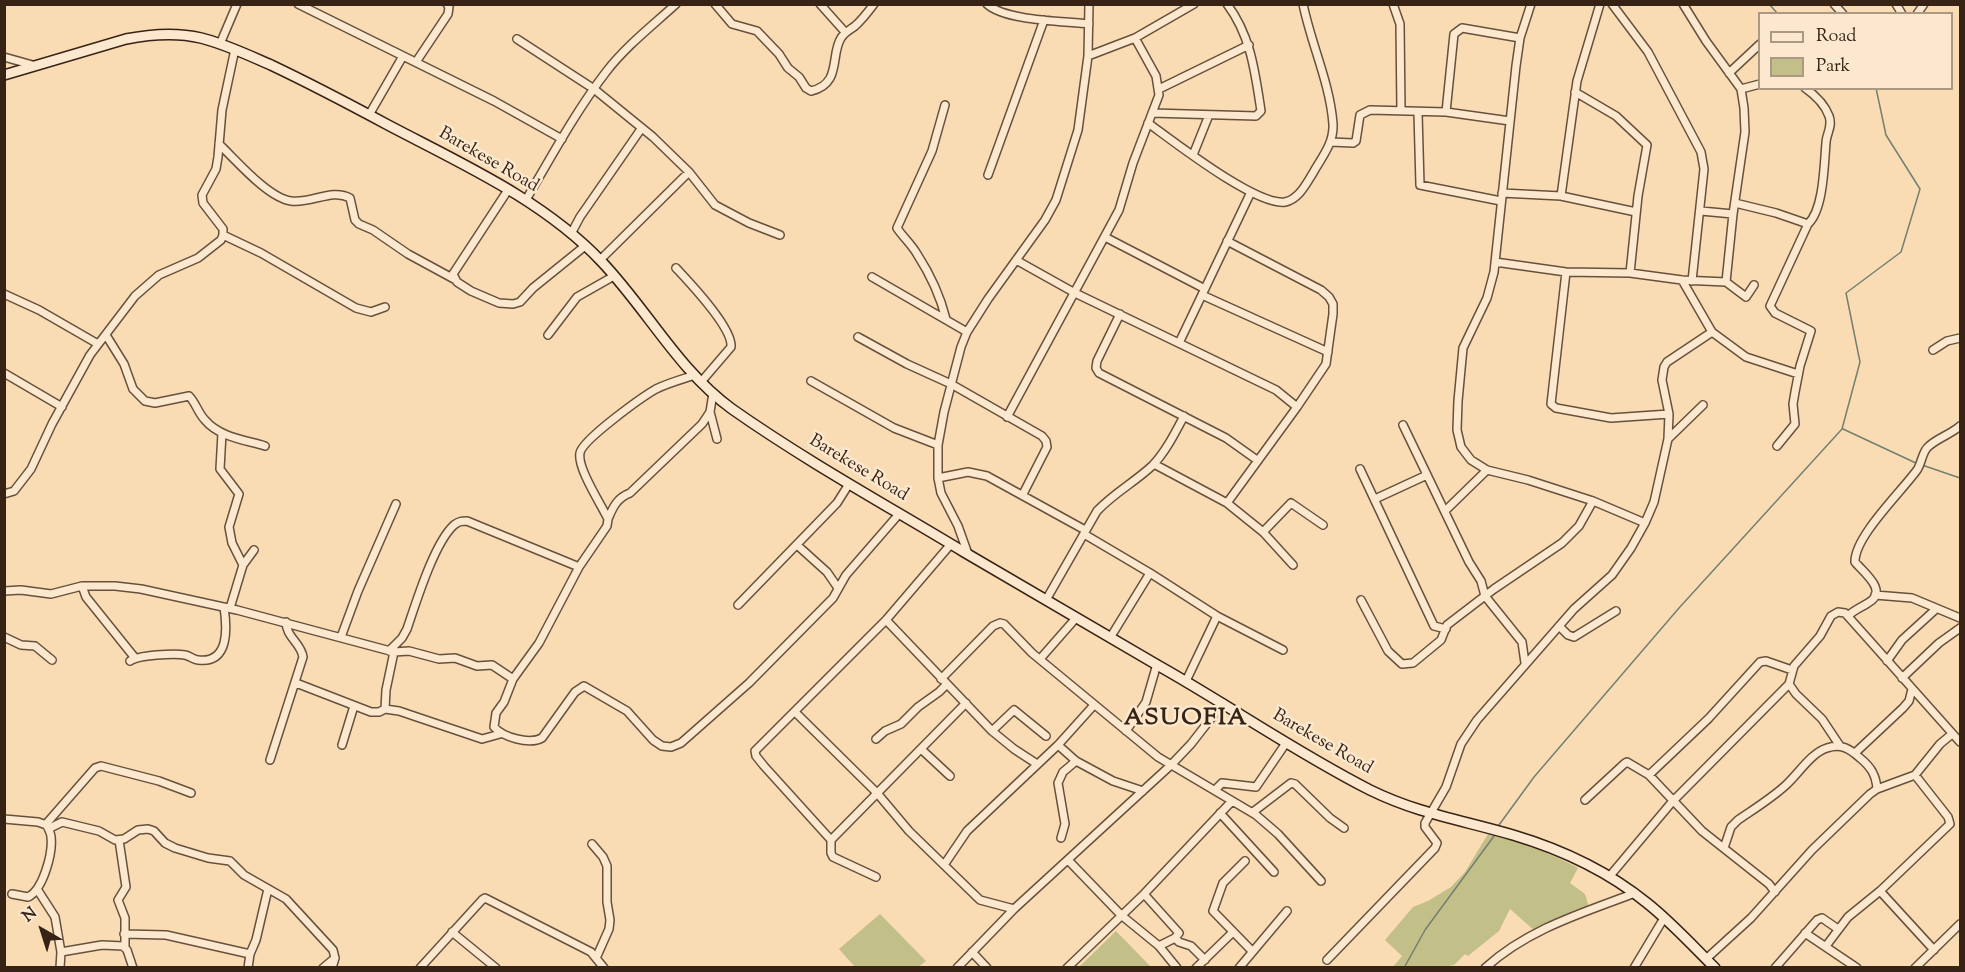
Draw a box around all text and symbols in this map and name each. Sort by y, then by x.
legend [1758,12,1953,90]
text: Road [1816,24,1856,50]
text: Park [1816,54,1850,80]
street label: Barekese Road [434,124,542,198]
street label: Barekese Road [804,431,912,507]
district label: ASUOFIA [1124,706,1248,734]
street label: Barekese Road [1268,706,1376,780]
north arrow [12,900,72,960]
text: N [18,903,43,929]

